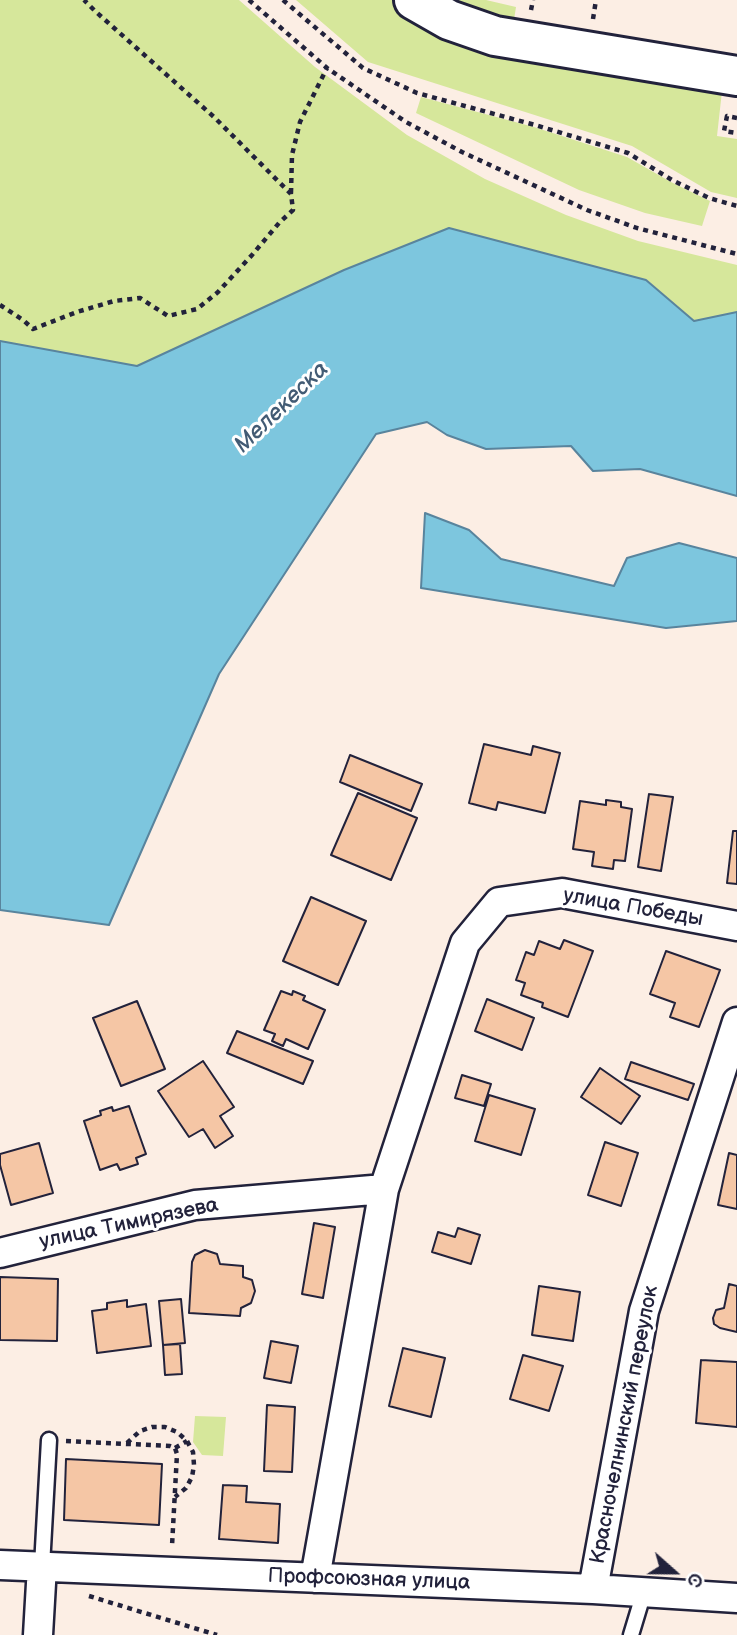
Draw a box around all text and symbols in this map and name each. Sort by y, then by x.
water label: Мелекеска [229,356,335,460]
street label: улица Победы [561,883,705,933]
street label: улица Тимирязева [37,1193,221,1255]
street label: Красночелнинский переулок [586,1284,664,1566]
north arrow [639,1537,709,1607]
street label: Профсоюзная улица [267,1564,471,1596]
text: С [681,1569,707,1590]

